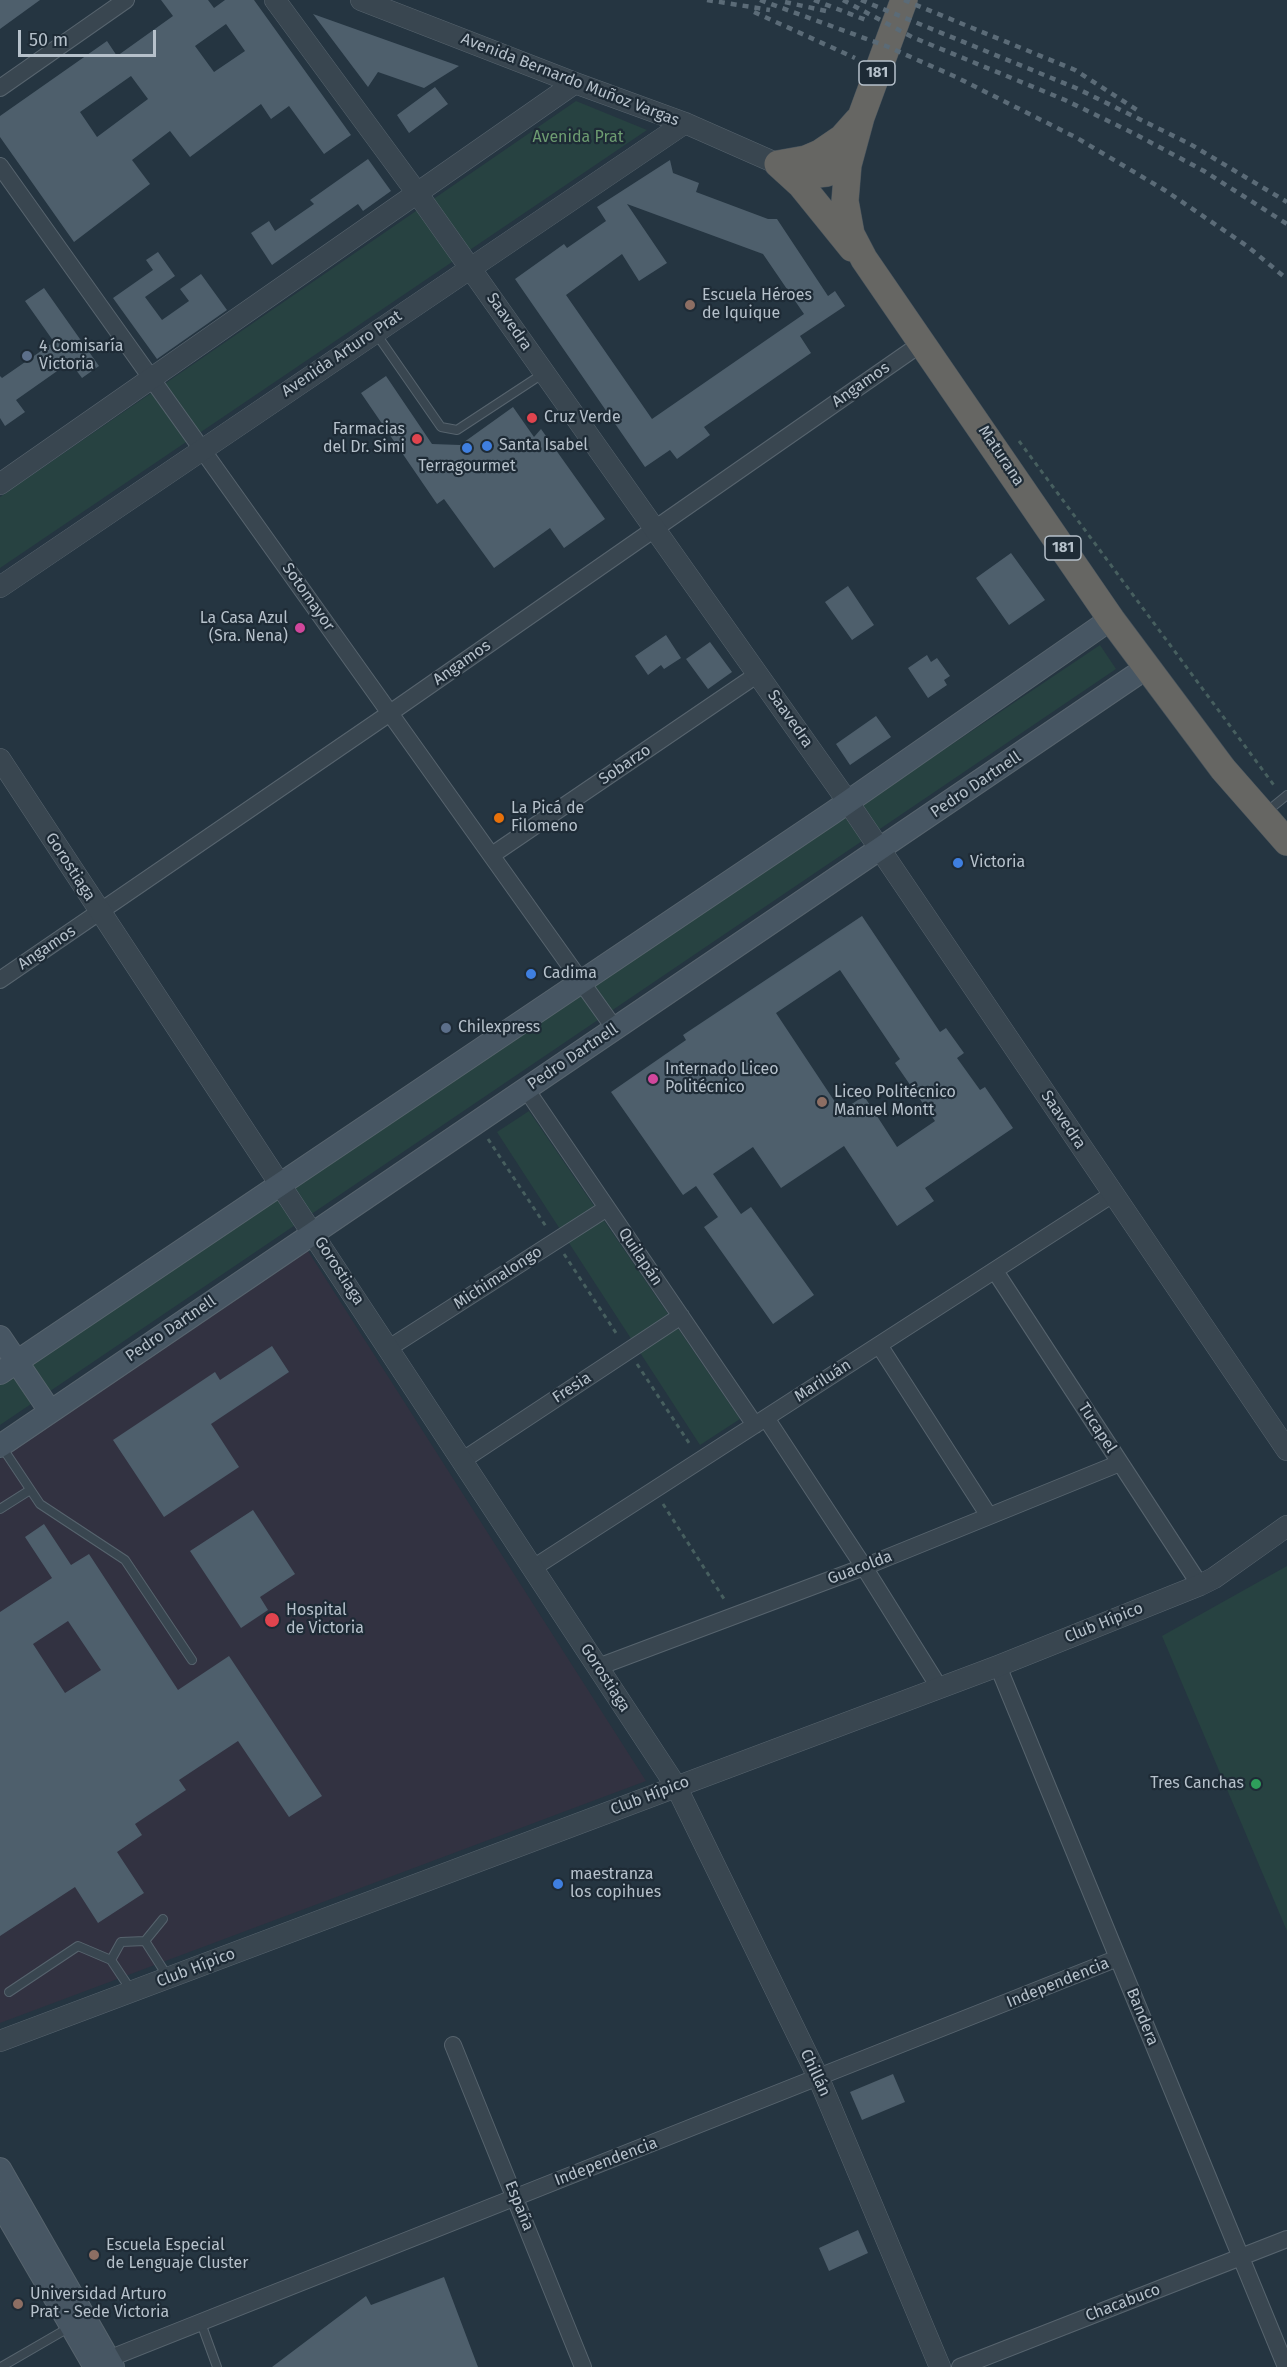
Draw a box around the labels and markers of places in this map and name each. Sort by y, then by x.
place label: Escuela Héroes de Iquique [702,286,812,324]
marker: Escuela Héroes de Iquique [683,298,697,312]
place label: 4 Comisaría Victoria [39,337,123,375]
marker: 4 Comisaría Victoria [20,349,34,363]
place label: Cruz Verde [544,408,621,428]
marker: Cruz Verde [525,411,539,425]
place label: Farmacias del Dr. Simi [323,420,405,458]
marker: Farmacias del Dr. Simi [410,432,424,446]
place label: Santa Isabel [499,436,588,456]
marker: Santa Isabel [480,439,494,453]
marker: Terragourmet [460,441,474,455]
place label: Terragourmet [418,457,516,477]
place label: La Casa Azul (Sra. Nena) [200,609,288,647]
marker: La Casa Azul (Sra. Nena) [293,621,307,635]
place label: La Picá de Filomeno [511,799,584,837]
marker: La Picá de Filomeno [492,811,506,825]
place label: Victoria [970,853,1025,873]
marker: Victoria [951,856,965,870]
place label: Cadima [543,964,597,984]
marker: Cadima [524,967,538,981]
place label: Chilexpress [458,1018,540,1038]
marker: Chilexpress [439,1021,453,1035]
place label: Internado Liceo Politécnico [665,1060,779,1098]
marker: Internado Liceo Politécnico [646,1072,660,1086]
place label: Liceo Politécnico Manuel Montt [834,1083,956,1121]
marker: Liceo Politécnico Manuel Montt [815,1095,829,1109]
place label: Hospital de Victoria [286,1601,364,1639]
marker: Hospital de Victoria [263,1611,281,1629]
place label: Tres Canchas [1150,1774,1244,1794]
marker: Tres Canchas [1249,1777,1263,1791]
place label: maestranza los copihues [570,1865,661,1903]
marker: maestranza los copihues [551,1877,565,1891]
place label: Escuela Especial de Lenguaje Cluster [106,2236,248,2274]
marker: Escuela Especial de Lenguaje Cluster [87,2248,101,2262]
place label: Universidad Arturo Prat - Sede Victoria [30,2285,169,2323]
marker: Universidad Arturo Prat - Sede Victoria [11,2297,25,2311]

